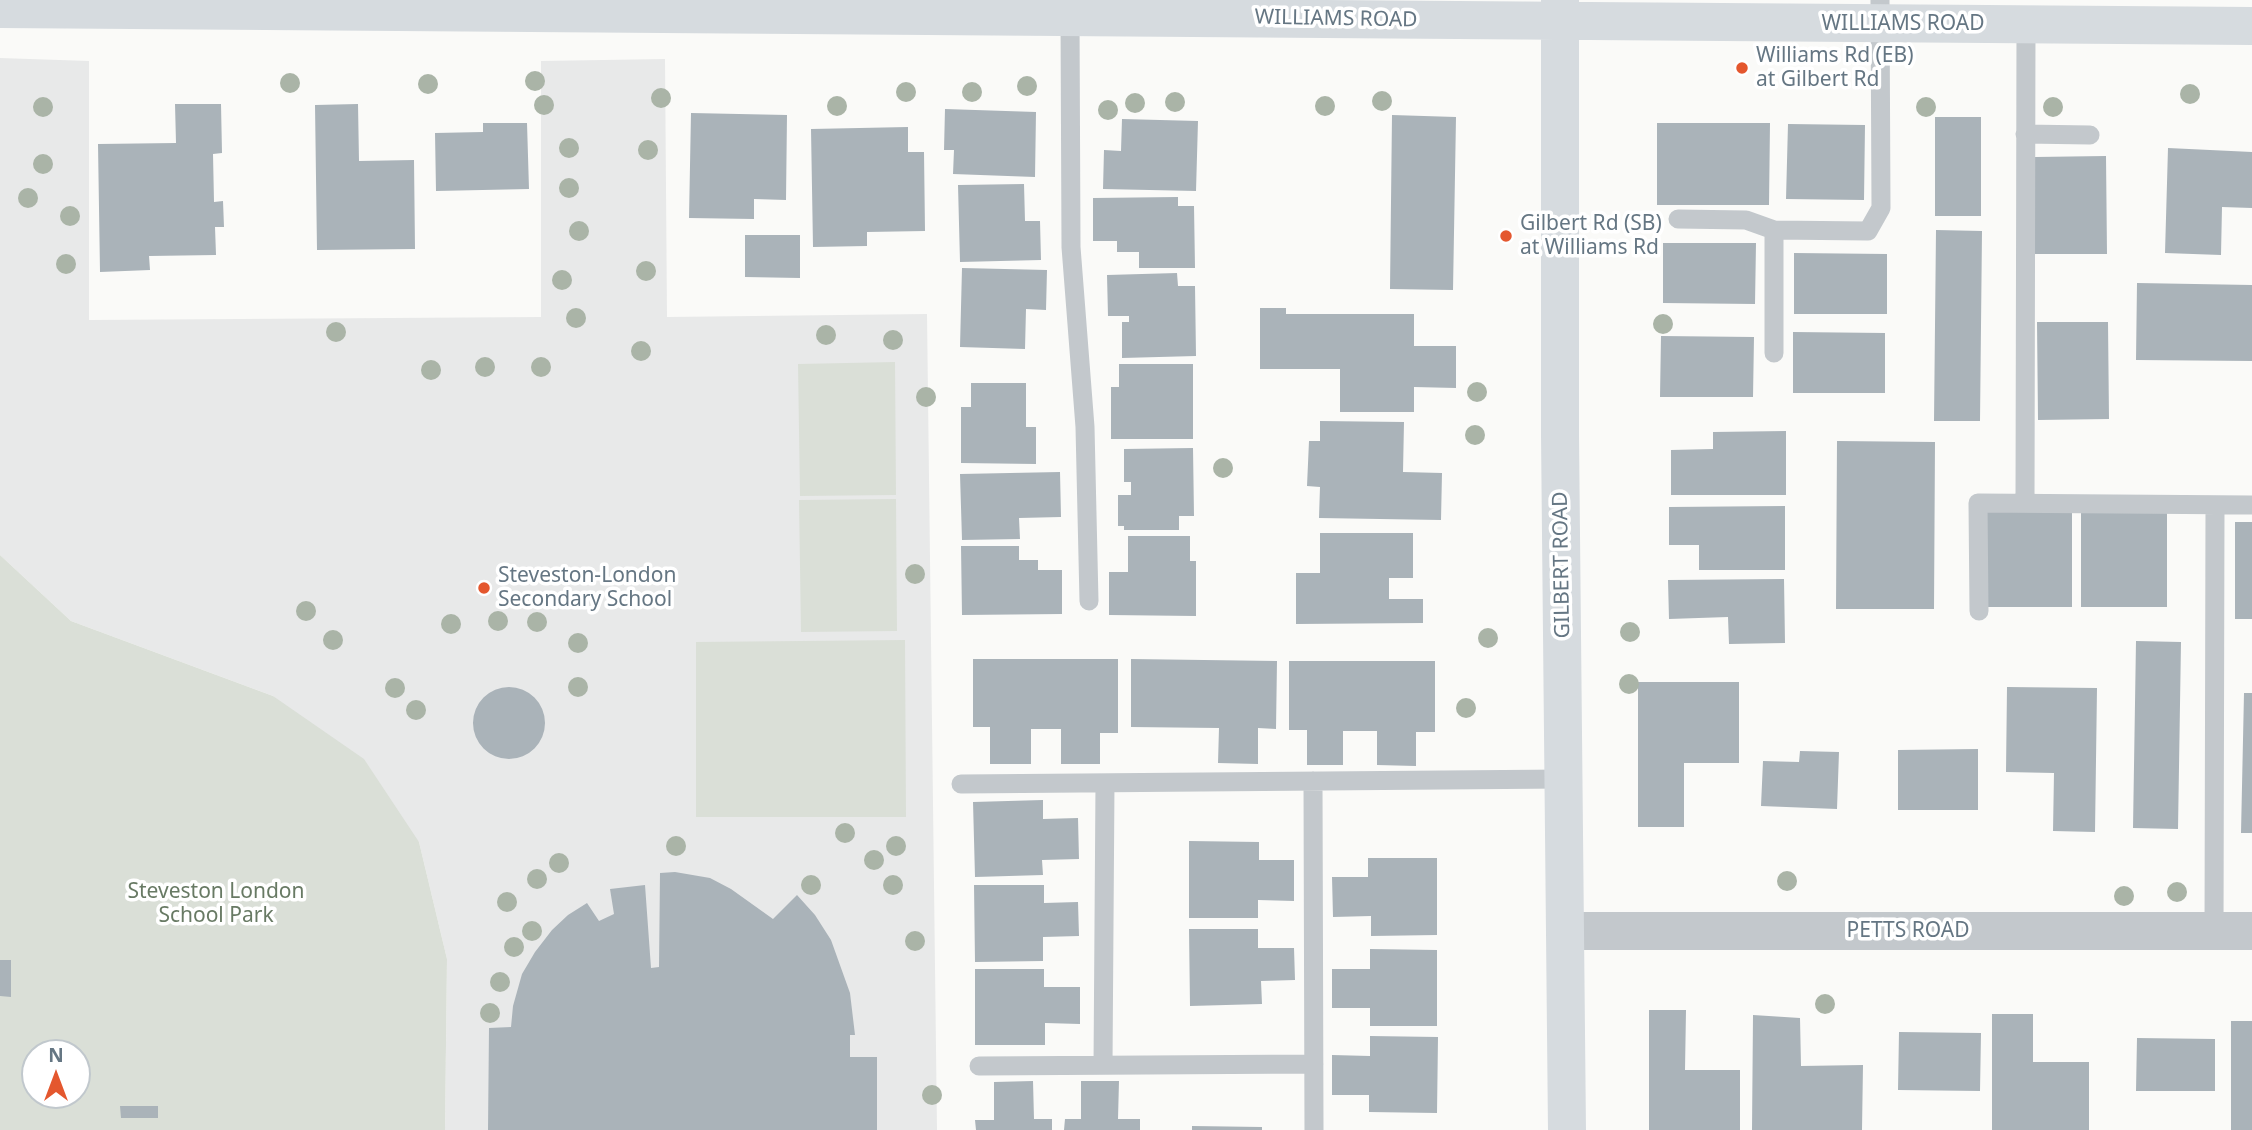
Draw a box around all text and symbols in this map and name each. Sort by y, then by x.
street label: WILLIAMS ROAD [1254,5,1418,33]
street label: WILLIAMS ROAD [1821,11,1985,37]
place label: Williams Rd (EB) at Gilbert Rd [1756,43,1913,93]
marker: Williams Rd (EB) at Gilbert Rd [1734,60,1750,76]
place label: Gilbert Rd (SB) at Williams Rd [1520,211,1662,261]
marker: Gilbert Rd (SB) at Williams Rd [1498,228,1514,244]
street label: GILBERT ROAD [1548,491,1576,639]
place label: Steveston-London Secondary School [498,563,676,613]
marker: Steveston-London Secondary School [476,580,492,596]
park label: Steveston London School Park [127,879,305,929]
street label: PETTS ROAD [1847,918,1969,944]
north arrow [21,1039,91,1109]
text: N [48,1042,64,1068]

